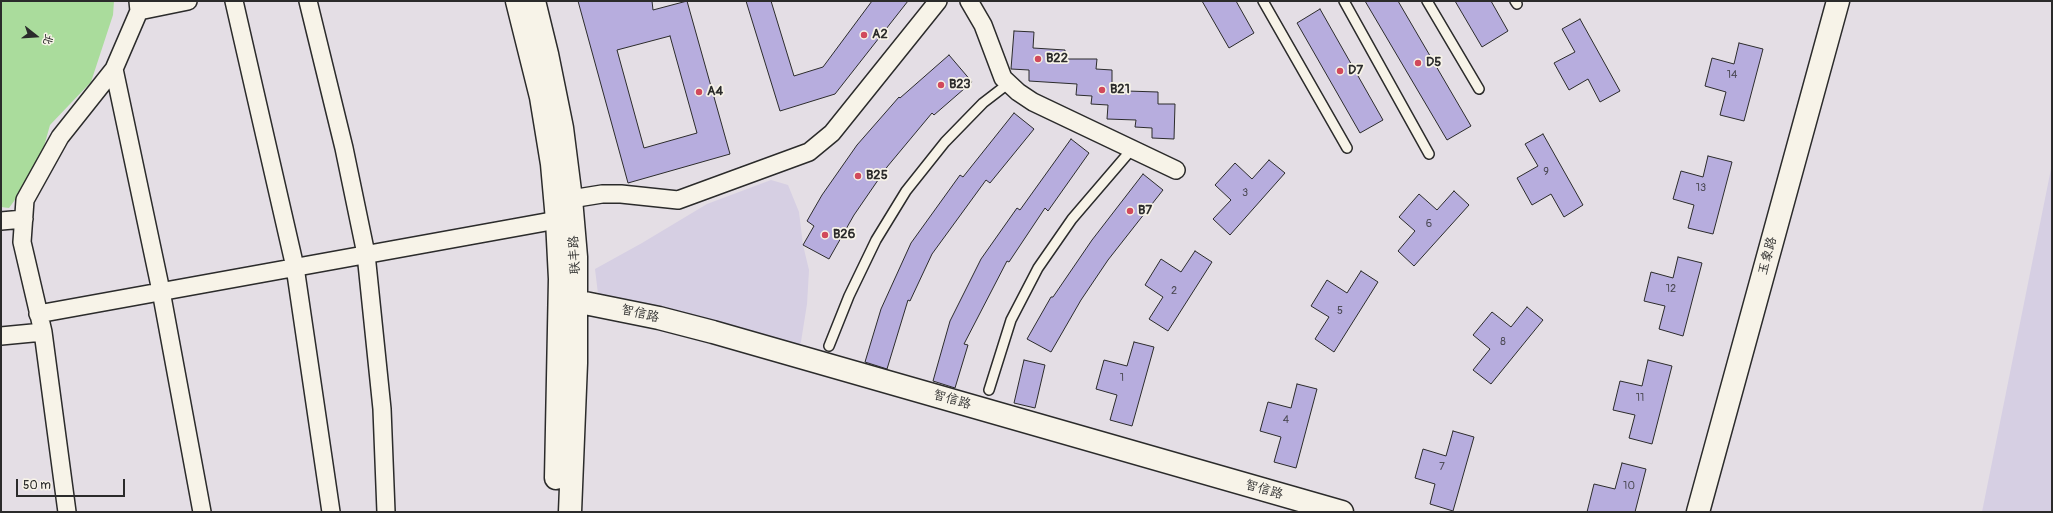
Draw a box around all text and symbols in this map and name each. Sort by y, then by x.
north arrow [16,16,56,56]
place label: A2 [872,27,888,43]
marker: A2 [859,30,869,40]
text: 北 [40,32,56,47]
place label: B22 [1046,51,1068,67]
marker: B22 [1033,54,1043,64]
place label: D5 [1426,55,1441,71]
marker: D5 [1413,58,1423,68]
place label: D7 [1348,63,1363,79]
marker: D7 [1335,66,1345,76]
house number: 14 [1727,68,1737,82]
place label: B23 [949,77,970,93]
marker: B23 [936,80,946,90]
place label: B21 [1110,82,1130,98]
place label: A4 [707,84,723,100]
marker: B21 [1097,85,1107,95]
marker: A4 [694,87,704,97]
house number: 9 [1543,165,1549,179]
place label: B25 [866,168,888,184]
marker: B25 [853,171,863,181]
house number: 13 [1696,181,1706,195]
house number: 3 [1242,186,1248,200]
place label: B7 [1138,203,1152,219]
marker: B7 [1125,206,1135,216]
house number: 6 [1426,217,1432,231]
place label: B26 [833,227,855,243]
marker: B26 [820,230,830,240]
street label: 联丰路 [566,235,584,275]
street label: 玉象路 [1755,235,1781,277]
house number: 12 [1666,282,1676,296]
house number: 2 [1171,284,1177,298]
street label: 智信路 [619,302,661,326]
house number: 5 [1337,304,1343,318]
house number: 8 [1500,335,1506,349]
house number: 1 [1120,371,1124,385]
street label: 智信路 [931,387,973,413]
house number: 11 [1636,391,1644,405]
house number: 4 [1283,413,1289,427]
house number: 7 [1439,460,1445,474]
scale bar [18,471,127,497]
street label: 智信路 [1243,477,1285,503]
text: 50 m [23,478,51,493]
house number: 10 [1623,479,1635,493]

